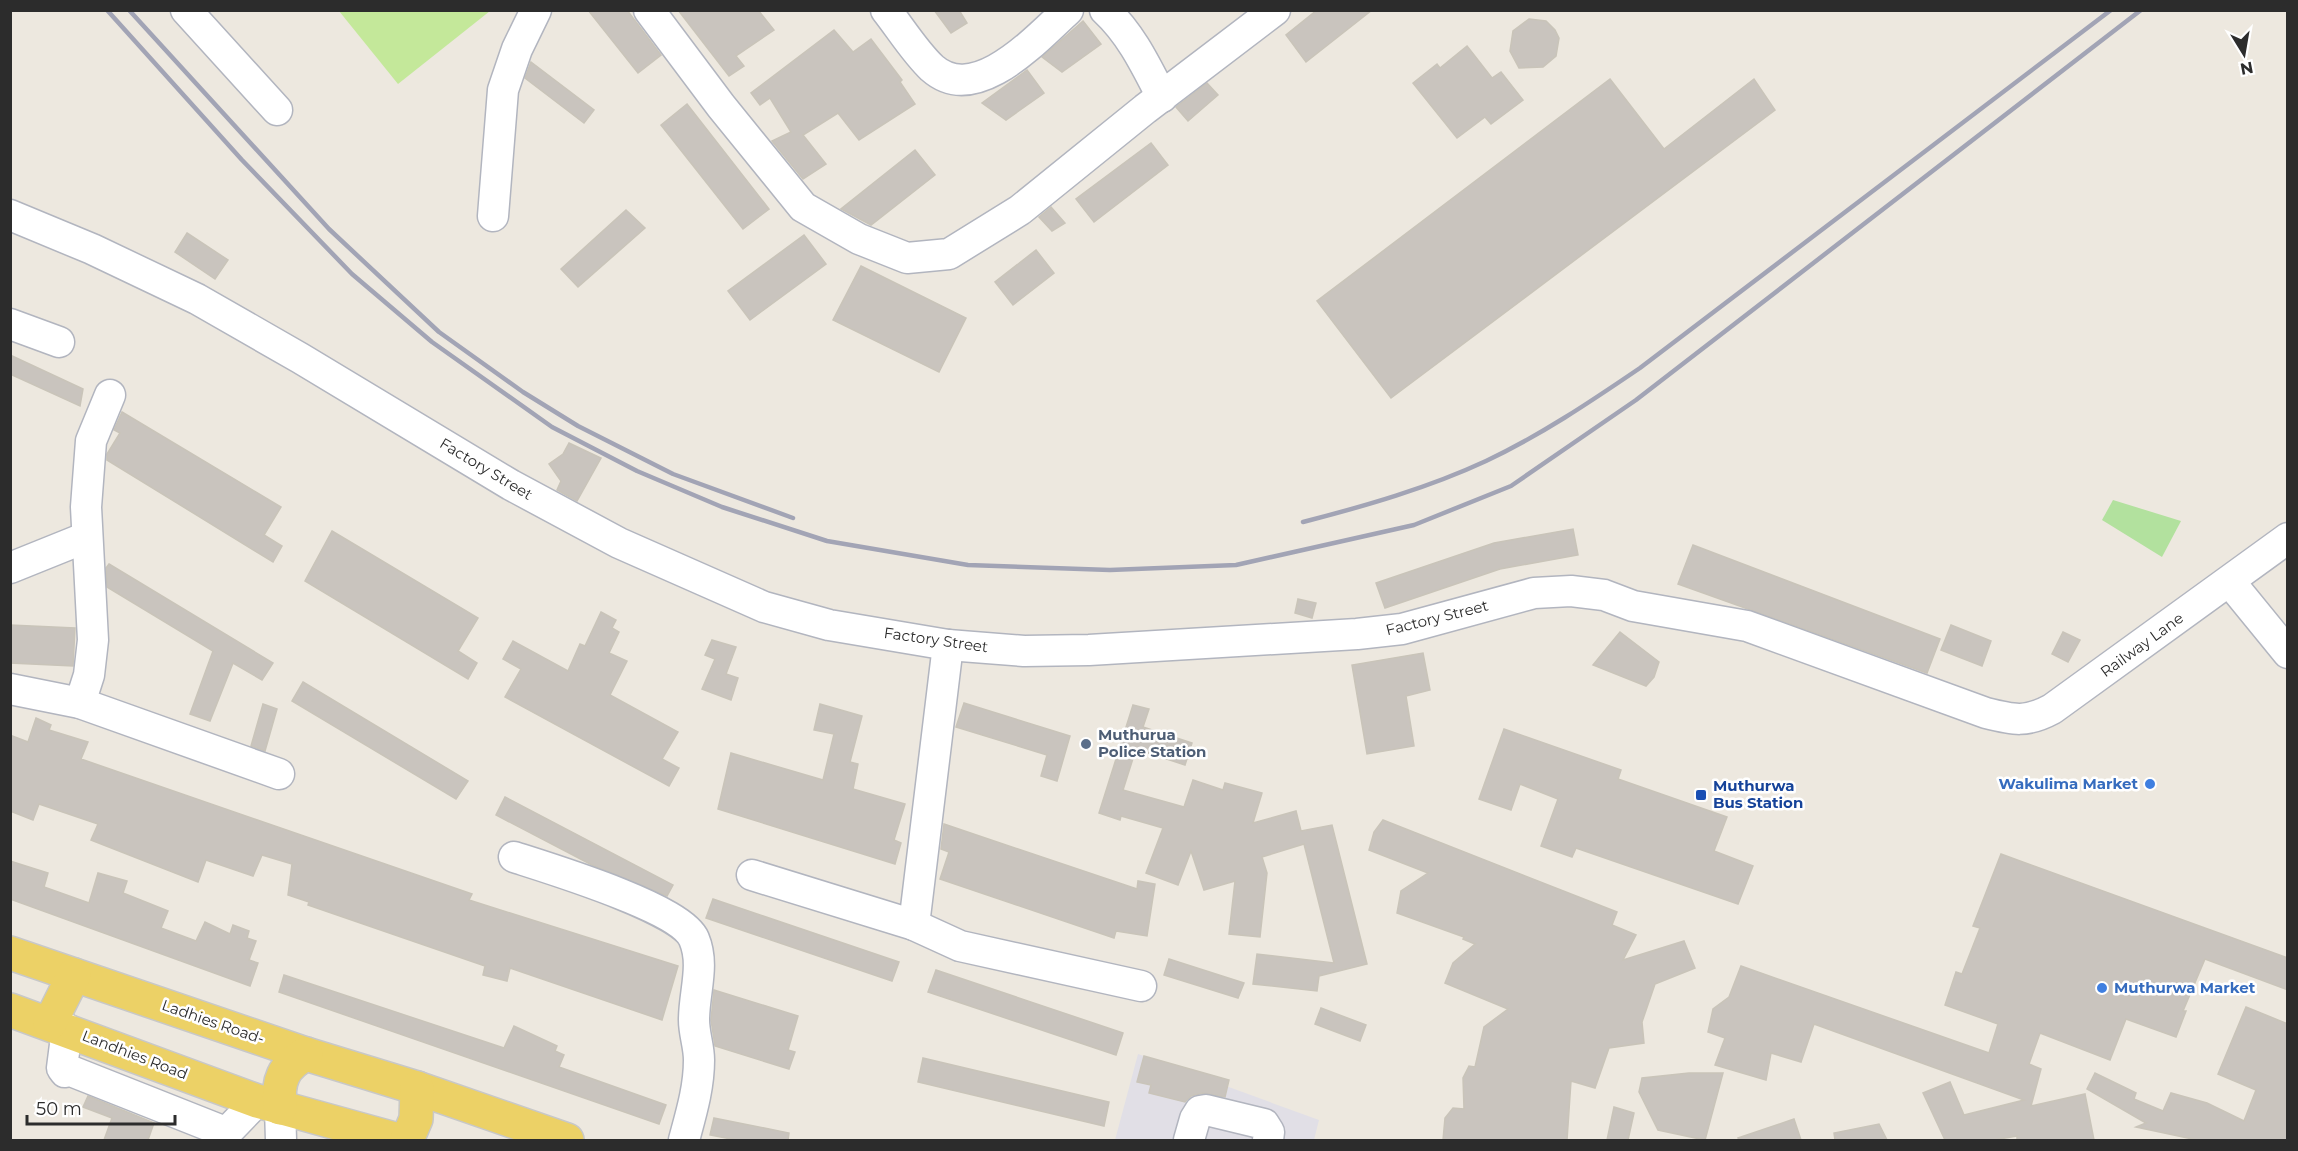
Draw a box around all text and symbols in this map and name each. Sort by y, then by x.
north arrow [2214,24,2274,84]
text: N [2239,58,2255,79]
street label: Factory Street [436,433,536,504]
street label: Factory Street [1384,596,1490,639]
street label: Railway Lane [2096,608,2187,681]
street label: Factory Street [883,623,989,656]
place label: Muthurua Police Station [1098,725,1206,761]
marker: Muthurua Police Station [1079,737,1093,751]
place label: Wakulima Market [1998,774,2138,793]
place label: Muthurwa Bus Station [1713,776,1803,812]
marker: Wakulima Market [2143,777,2157,791]
marker: Muthurwa Bus Station [1694,788,1708,802]
place label: Muthurwa Market [2114,978,2256,997]
marker: Muthurwa Market [2095,981,2109,995]
street label: Ladhies Road- [159,995,267,1048]
street label: Landhies Road [80,1026,191,1083]
scale bar [27,1088,176,1126]
text: 50 m [36,1098,82,1120]

